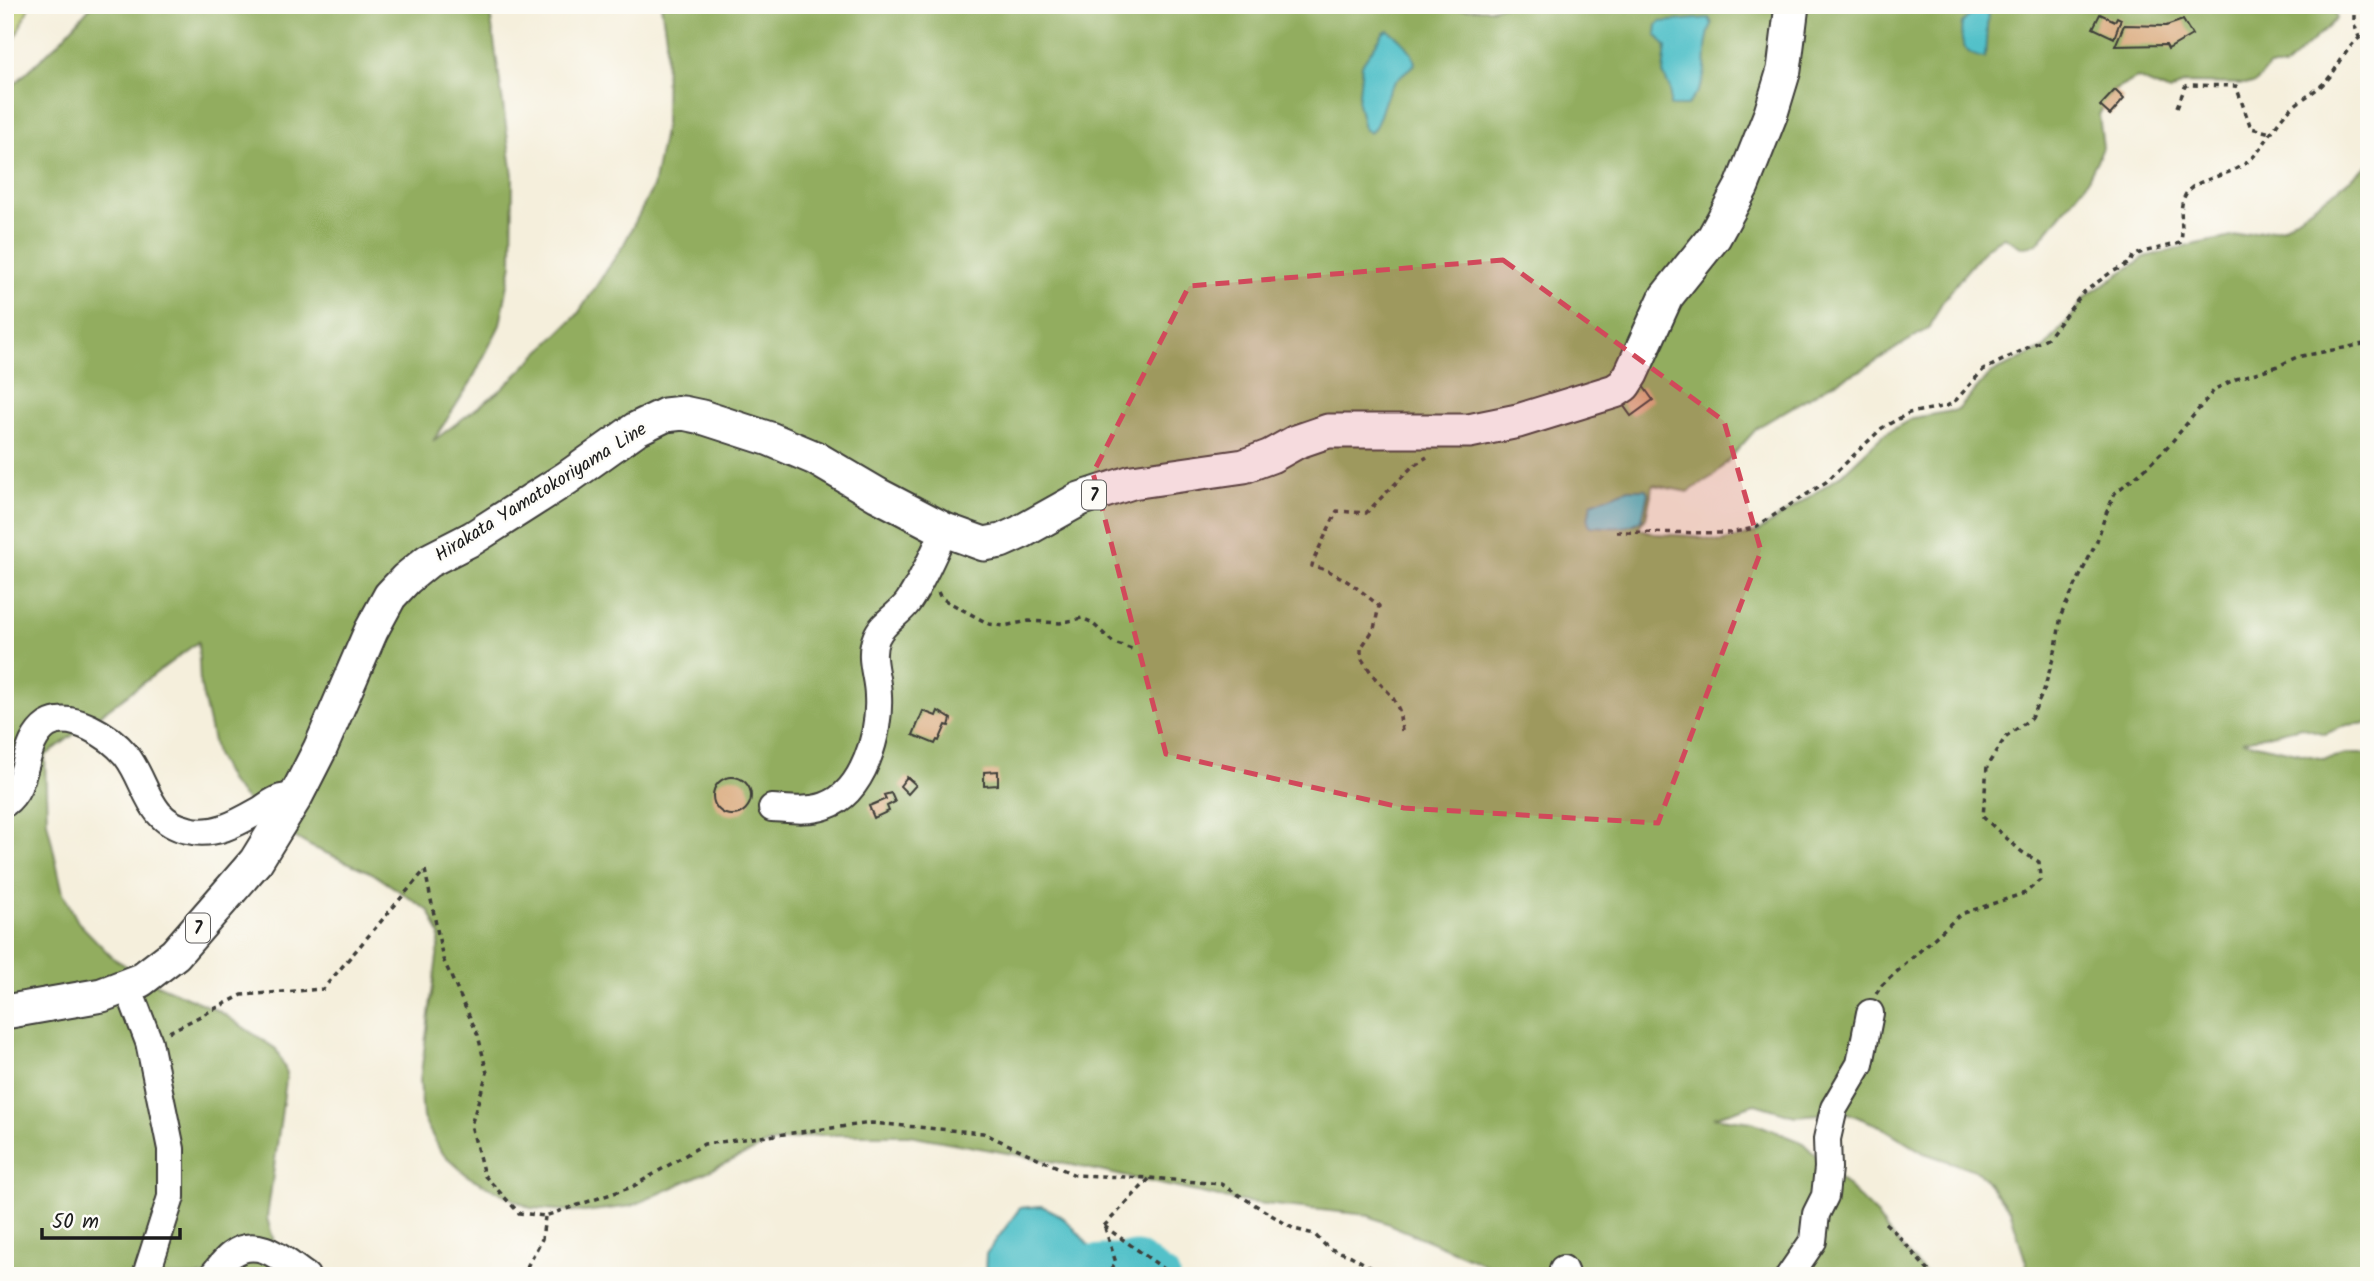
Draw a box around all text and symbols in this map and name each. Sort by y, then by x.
street label: Hirakata Yamatokoriyama Line [429,415,653,570]
road number: 7 [1082,480,1106,509]
road number: 7 [186,914,210,943]
scale bar [42,1197,180,1241]
text: 50 m [52,1206,99,1239]

